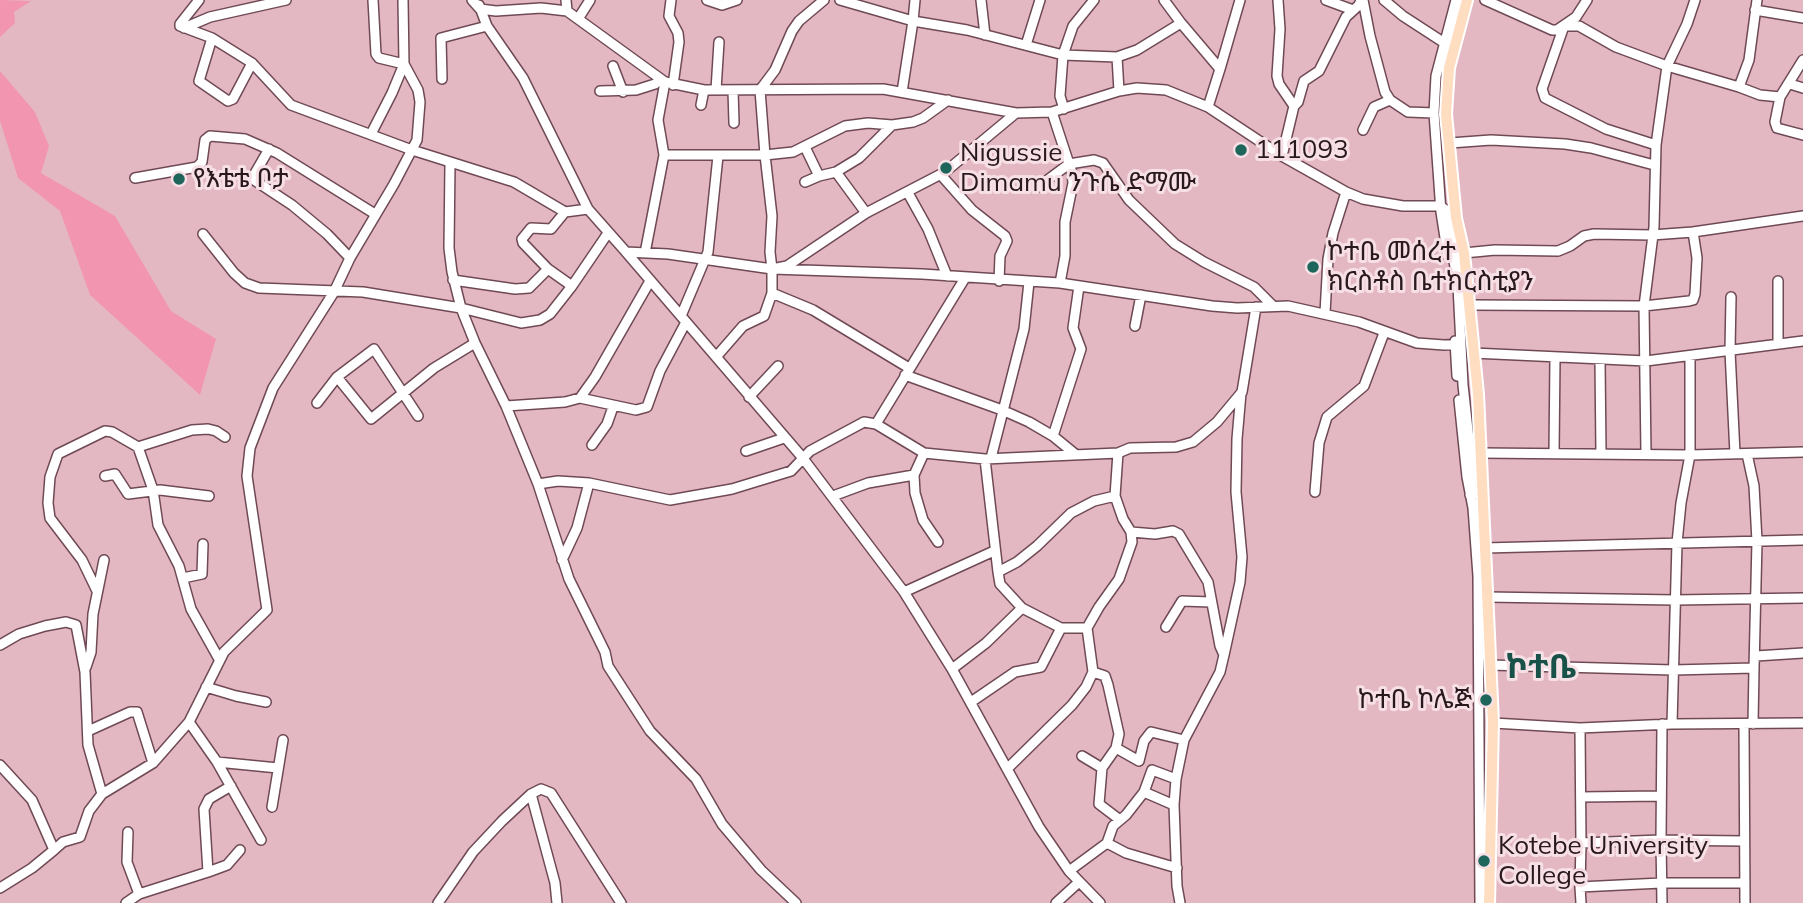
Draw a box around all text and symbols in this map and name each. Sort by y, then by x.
place label: 111093 [1255,134,1349,166]
place label: Nigussie Dimamu ንጉሴ ድማሙ [960,137,1196,198]
marker: 111093 [1233,142,1249,158]
marker: Nigussie Dimamu ንጉሴ ድማሙ [938,160,954,176]
place label: የእቴቴ ቦታ [193,163,288,195]
marker: የእቴቴ ቦታ [171,171,187,187]
place label: ኮተቤ መሰረተ ክርስቶስ ቤተክርስቲያን [1327,236,1533,298]
marker: ኮተቤ መሰረተ ክርስቶስ ቤተክርስቲያን [1305,259,1321,275]
district label: ኮተቤ [1506,648,1576,688]
place label: ኮተቤ ኮሌጅ [1358,684,1472,716]
marker: ኮተቤ ኮሌጅ [1478,692,1494,708]
place label: Kotebe University College [1498,830,1708,892]
marker: Kotebe University College [1476,853,1492,869]

